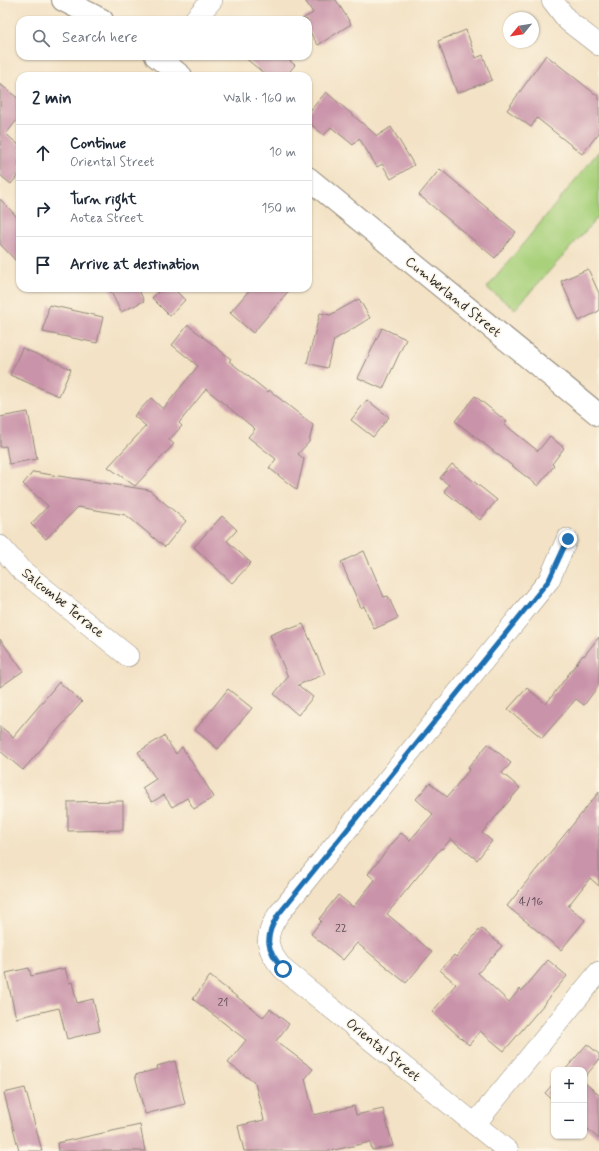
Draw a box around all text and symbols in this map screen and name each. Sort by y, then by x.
north arrow [503,12,539,48]
search box [16,16,312,60]
icon: search [30,27,52,49]
text: Search here [62,28,138,48]
text: 2 min [32,87,72,109]
text: Walk · 160 m [223,90,296,107]
text: Continue [70,134,126,154]
icon: ahead [32,142,54,164]
text: 10 m [269,144,296,161]
text: Oriental Street [70,154,154,171]
text: Turn right [70,190,137,210]
icon: right [32,198,54,220]
text: 150 m [262,200,296,217]
text: Aotea Street [70,210,144,227]
street label: Cumberland Street [401,253,505,341]
icon: arrive [32,254,54,276]
text: Arrive at destination [70,255,199,275]
route end [559,530,577,548]
street label: Salcombe Terrace [18,564,108,642]
house number: 4/16 [519,894,543,910]
house number: 22 [335,921,347,937]
route start [274,960,292,978]
house number: 21 [217,995,229,1011]
street label: Oriental Street [342,1014,424,1086]
map controls [551,1067,587,1139]
button: + [551,1067,587,1103]
button: − [551,1103,587,1139]

